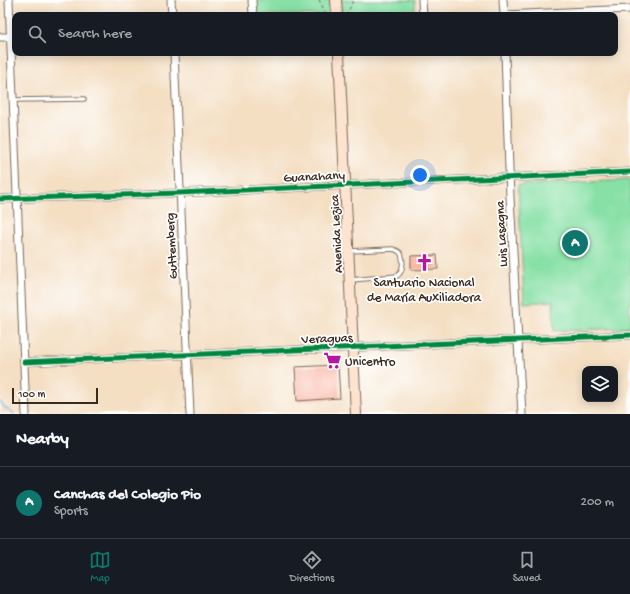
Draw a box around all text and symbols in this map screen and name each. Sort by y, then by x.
search box [12,12,618,56]
icon: search [26,23,48,45]
text: Search here [58,25,132,43]
your location [410,165,430,185]
street label: Guanahany [283,168,346,187]
street label: Avenida Lezica [328,193,347,274]
street label: Luis Lasagna [493,200,512,267]
street label: Guttemberg [163,212,182,279]
pin: A [562,228,588,258]
church icon: Santuario Nacional de María Auxiliadora [414,252,434,272]
place label: Santuario Nacional de María Auxiliadora [367,276,482,306]
street label: Veraguas [300,331,354,348]
supermarket icon: Unicentro [322,350,342,370]
place label: Unicentro [345,355,396,370]
map controls [582,366,618,402]
button: layers [582,366,618,402]
scale bar [12,386,98,405]
text: 100 m [18,389,45,401]
text: Nearby [16,430,69,450]
text: Canchas del Colegio Pio [54,486,201,504]
text: A [25,495,33,510]
text: 200 m [581,495,614,510]
text: Sports [54,504,88,519]
tab: Map [89,549,111,585]
tab: Directions [290,549,334,585]
tab: Saved [513,549,541,585]

